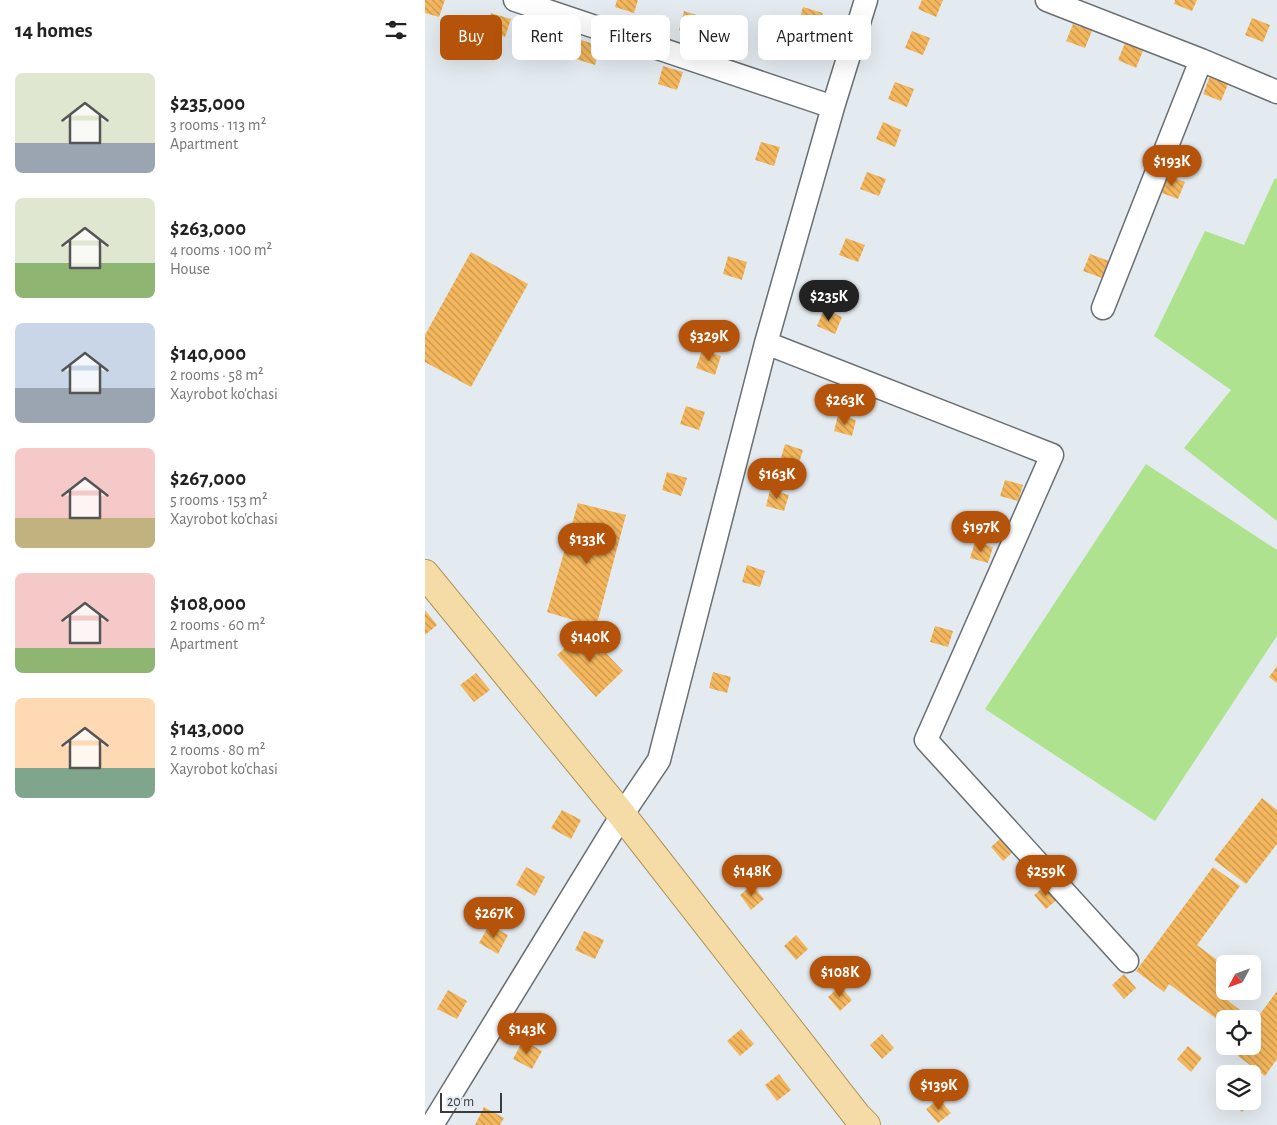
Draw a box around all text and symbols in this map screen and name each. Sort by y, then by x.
chip: Buy [440,15,502,60]
chip: Rent [512,15,581,60]
chip: Filters [591,15,670,60]
chip: New [680,15,748,60]
chip: Apartment [758,15,871,60]
icon: filters [382,16,410,44]
text: 14 homes [15,20,93,41]
icon: home [55,93,115,153]
text: $235,000 [170,93,245,114]
text: 3 rooms · 113 m² [170,117,266,133]
text: Apartment [170,136,238,152]
pin: $193K [1137,144,1207,187]
text: $193K [1154,153,1190,169]
icon: home [55,218,115,278]
text: $263,000 [170,218,246,239]
text: 4 rooms · 100 m² [170,242,272,258]
text: House [170,261,210,277]
pin: $235K [794,280,864,322]
text: $235K [810,288,848,304]
pin: $329K [674,320,744,362]
text: $329K [690,328,728,344]
icon: home [55,343,115,403]
text: $140,000 [170,343,246,364]
text: 2 rooms · 58 m² [170,367,264,383]
pin: $263K [810,384,880,426]
text: Xayrobot ko'chasi [170,386,278,402]
text: $263K [826,392,864,408]
pin: $163K [742,458,812,500]
text: $163K [759,466,795,482]
icon: home [55,468,115,528]
text: $267,000 [170,468,246,489]
text: 5 rooms · 153 m² [170,492,268,508]
pin: $197K [946,510,1016,553]
text: Xayrobot ko'chasi [170,511,278,527]
text: $197K [963,519,999,535]
pin: $133K [552,522,622,565]
text: $133K [569,531,605,547]
icon: home [55,593,115,653]
text: $108,000 [170,593,246,614]
text: 2 rooms · 60 m² [170,617,265,633]
pin: $140K [555,620,625,663]
text: $140K [571,629,609,645]
text: Apartment [170,636,238,652]
icon: home [55,718,115,778]
text: $143,000 [170,718,244,739]
text: 2 rooms · 80 m² [170,742,265,758]
text: Xayrobot ko'chasi [170,761,278,777]
pin: $148K [717,854,787,897]
pin: $259K [1011,854,1081,897]
text: $148K [733,863,771,879]
text: $259K [1027,863,1065,879]
pin: $267K [459,896,529,939]
text: $267K [475,905,513,921]
north arrow [1216,955,1261,1000]
map controls [1216,955,1261,1110]
pin: $108K [805,956,875,998]
text: $108K [821,964,859,980]
button: locate [1216,1010,1261,1055]
pin: $143K [492,1012,562,1055]
text: $143K [508,1021,546,1037]
button: layers [1216,1065,1261,1110]
pin: $139K [904,1068,974,1111]
text: $139K [921,1077,957,1093]
scale bar [440,1090,503,1113]
text: 20 m [447,1095,474,1109]

